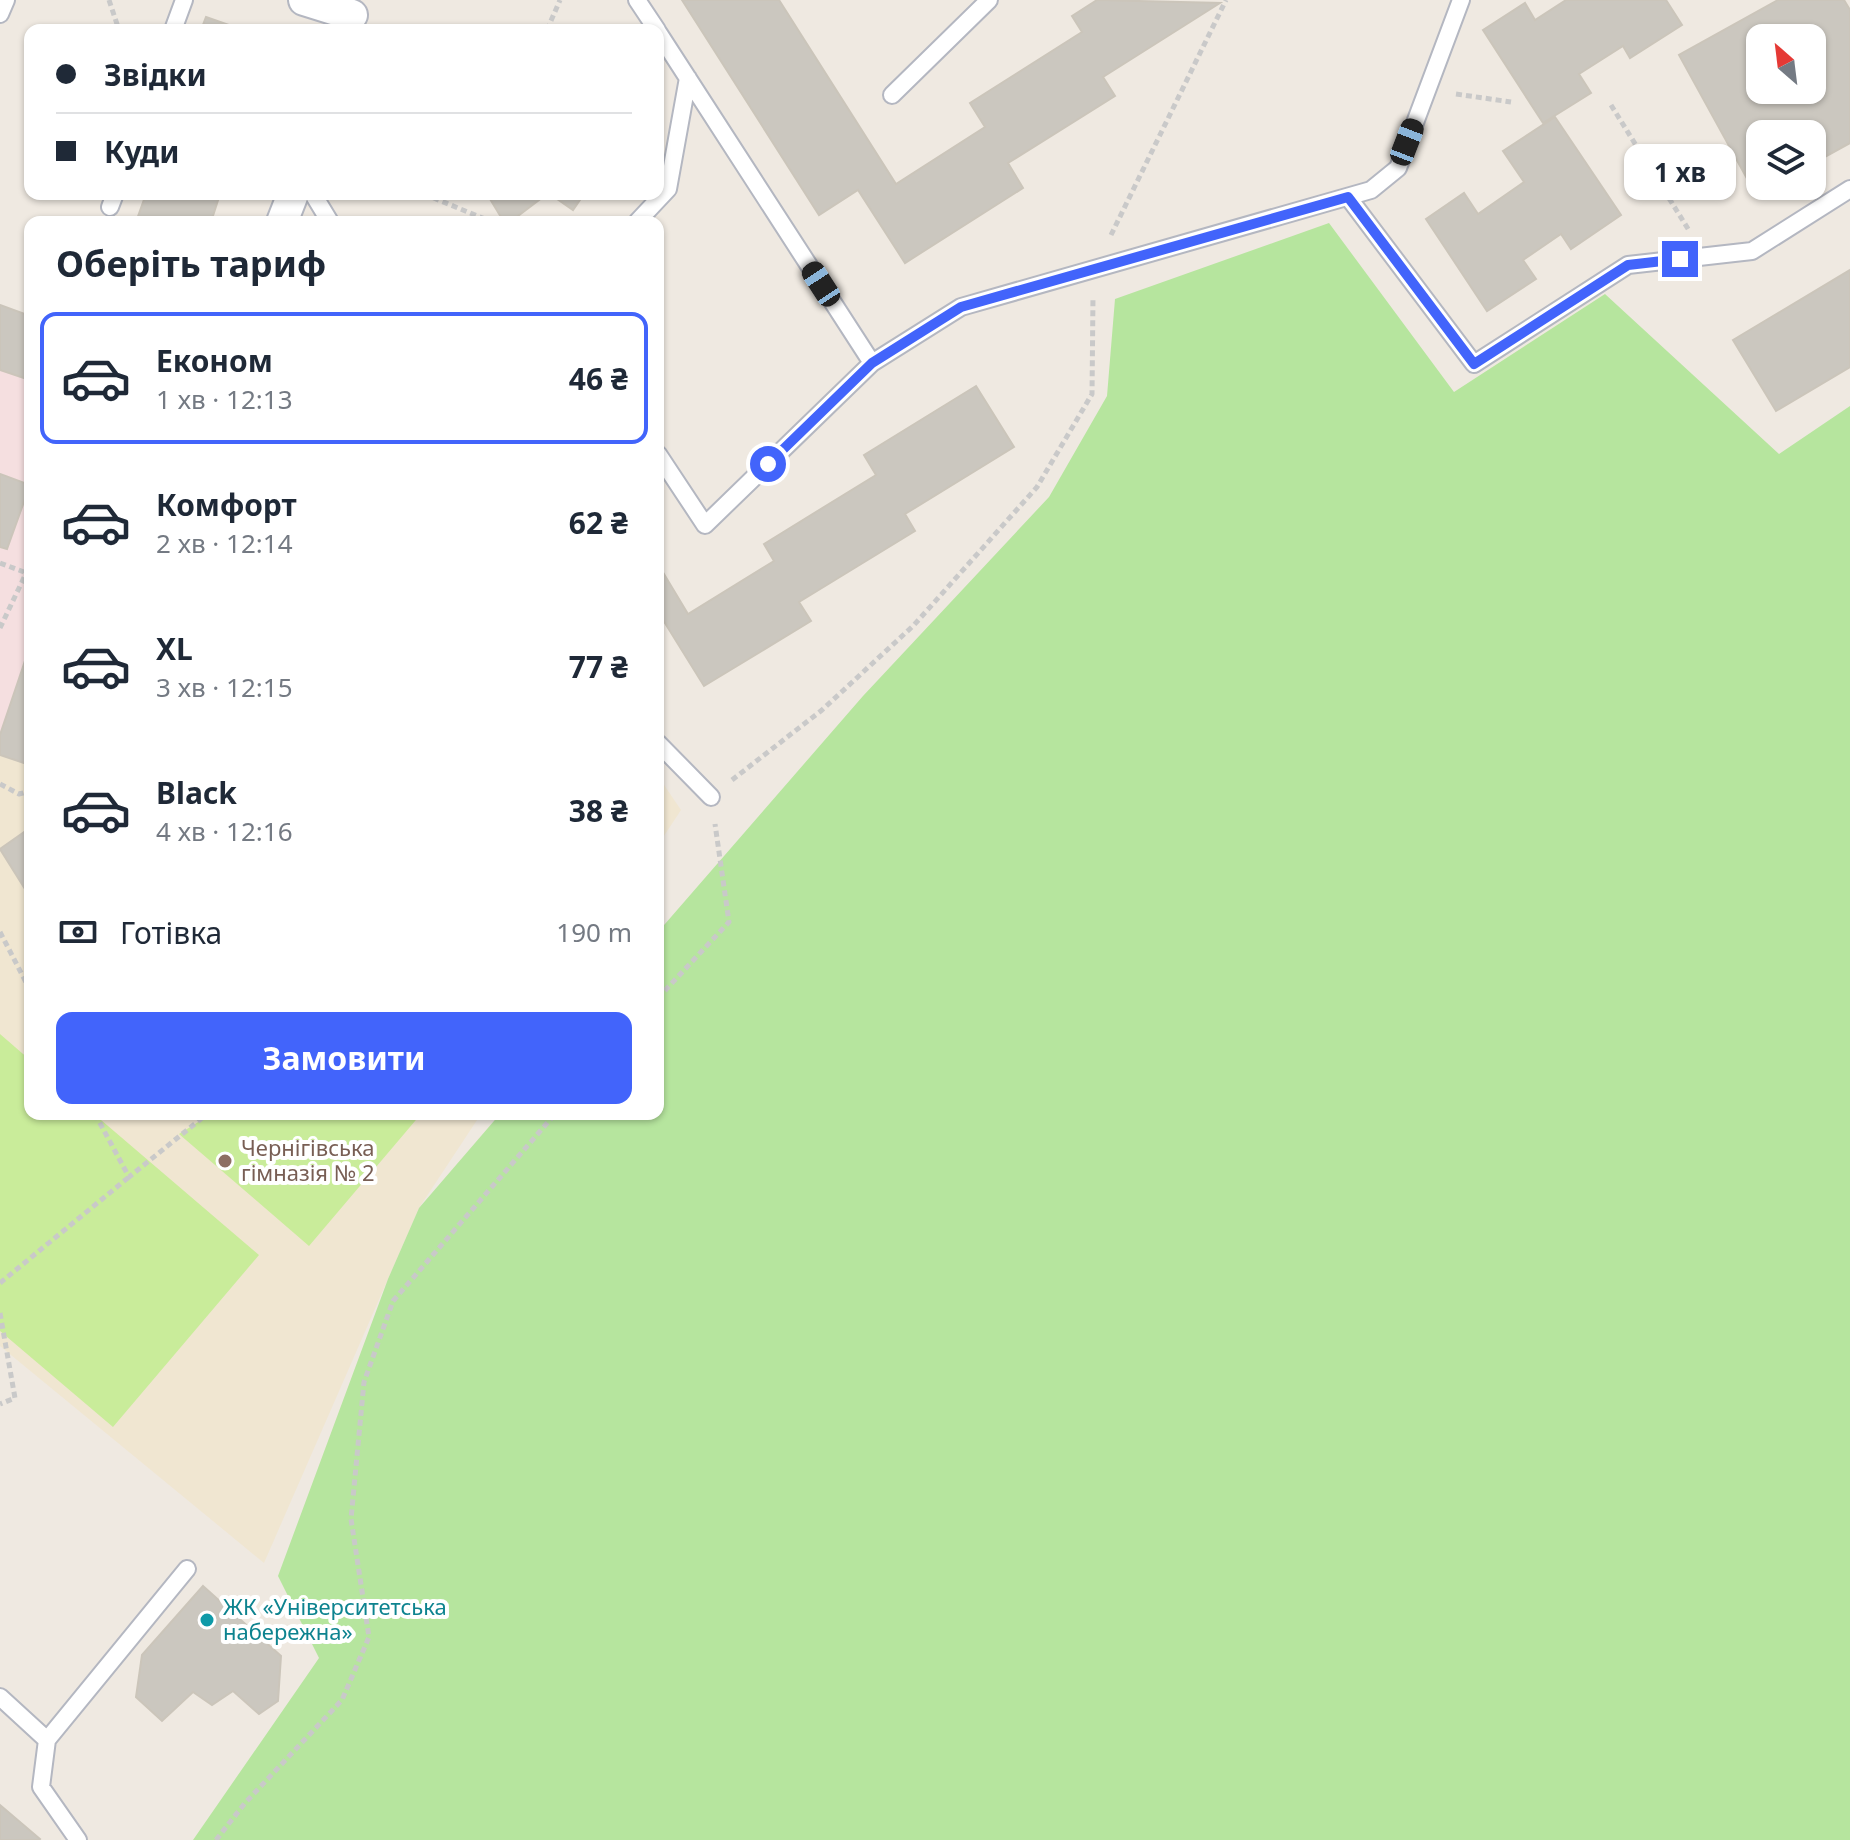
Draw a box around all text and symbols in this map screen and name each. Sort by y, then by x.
north arrow [1746,24,1826,104]
map controls [1746,24,1826,200]
text: Звідки [104,54,207,95]
car [1387,115,1427,169]
button: layers [1746,120,1826,200]
text: Куди [104,131,179,172]
callout: 1 хв [1624,143,1736,199]
text: 1 хв [1654,154,1706,190]
text: Оберіть тариф [56,239,326,288]
route end [1662,241,1698,277]
car [798,257,844,311]
text: Економ [156,340,273,381]
icon: car [60,342,132,414]
text: 46 ₴ [569,358,628,399]
text: 1 хв · 12:13 [156,381,293,417]
route start [750,446,786,482]
text: Комфорт [156,484,297,525]
icon: car [60,486,132,558]
text: 62 ₴ [569,502,628,543]
text: 2 хв · 12:14 [156,525,293,561]
text: XL [156,628,193,669]
icon: car [60,630,132,702]
text: 77 ₴ [569,646,628,687]
text: 3 хв · 12:15 [156,669,293,705]
text: Black [156,772,237,813]
icon: car [60,774,132,846]
text: 38 ₴ [569,790,628,831]
text: 4 хв · 12:16 [156,813,293,849]
icon: cash [56,910,100,954]
text: Готівка [120,912,222,953]
text: 190 m [556,914,632,950]
button: Замовити [56,1012,632,1104]
place label: Чернігівська гімназія № 2 [241,1132,375,1187]
marker: Чернігівська гімназія № 2 [216,1152,234,1170]
place label: ЖК «Університетська набережна» [223,1591,447,1646]
marker: ЖК «Університетська набережна» [198,1611,216,1629]

